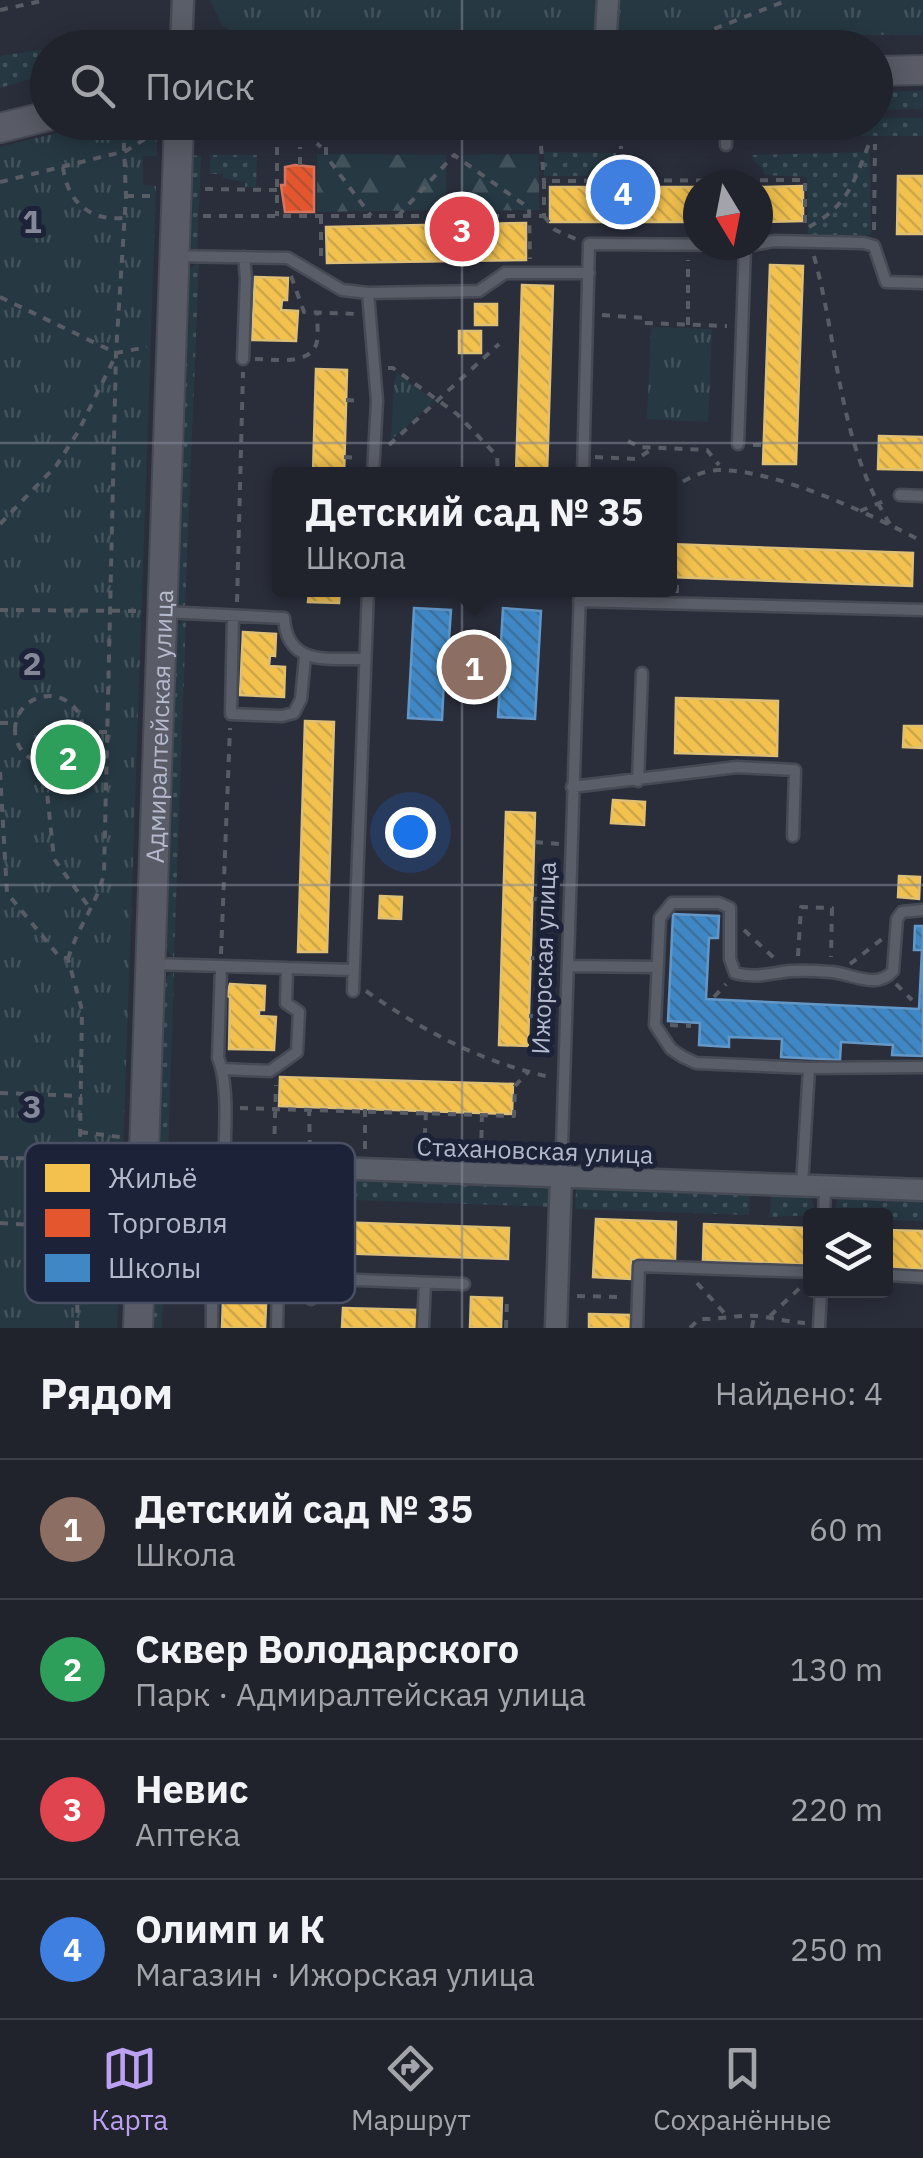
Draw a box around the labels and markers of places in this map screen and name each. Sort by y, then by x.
pin: 4 [590,154,656,230]
pin: 3 [430,192,494,266]
pin: 1 [442,630,506,704]
pin: 2 [36,720,100,794]

